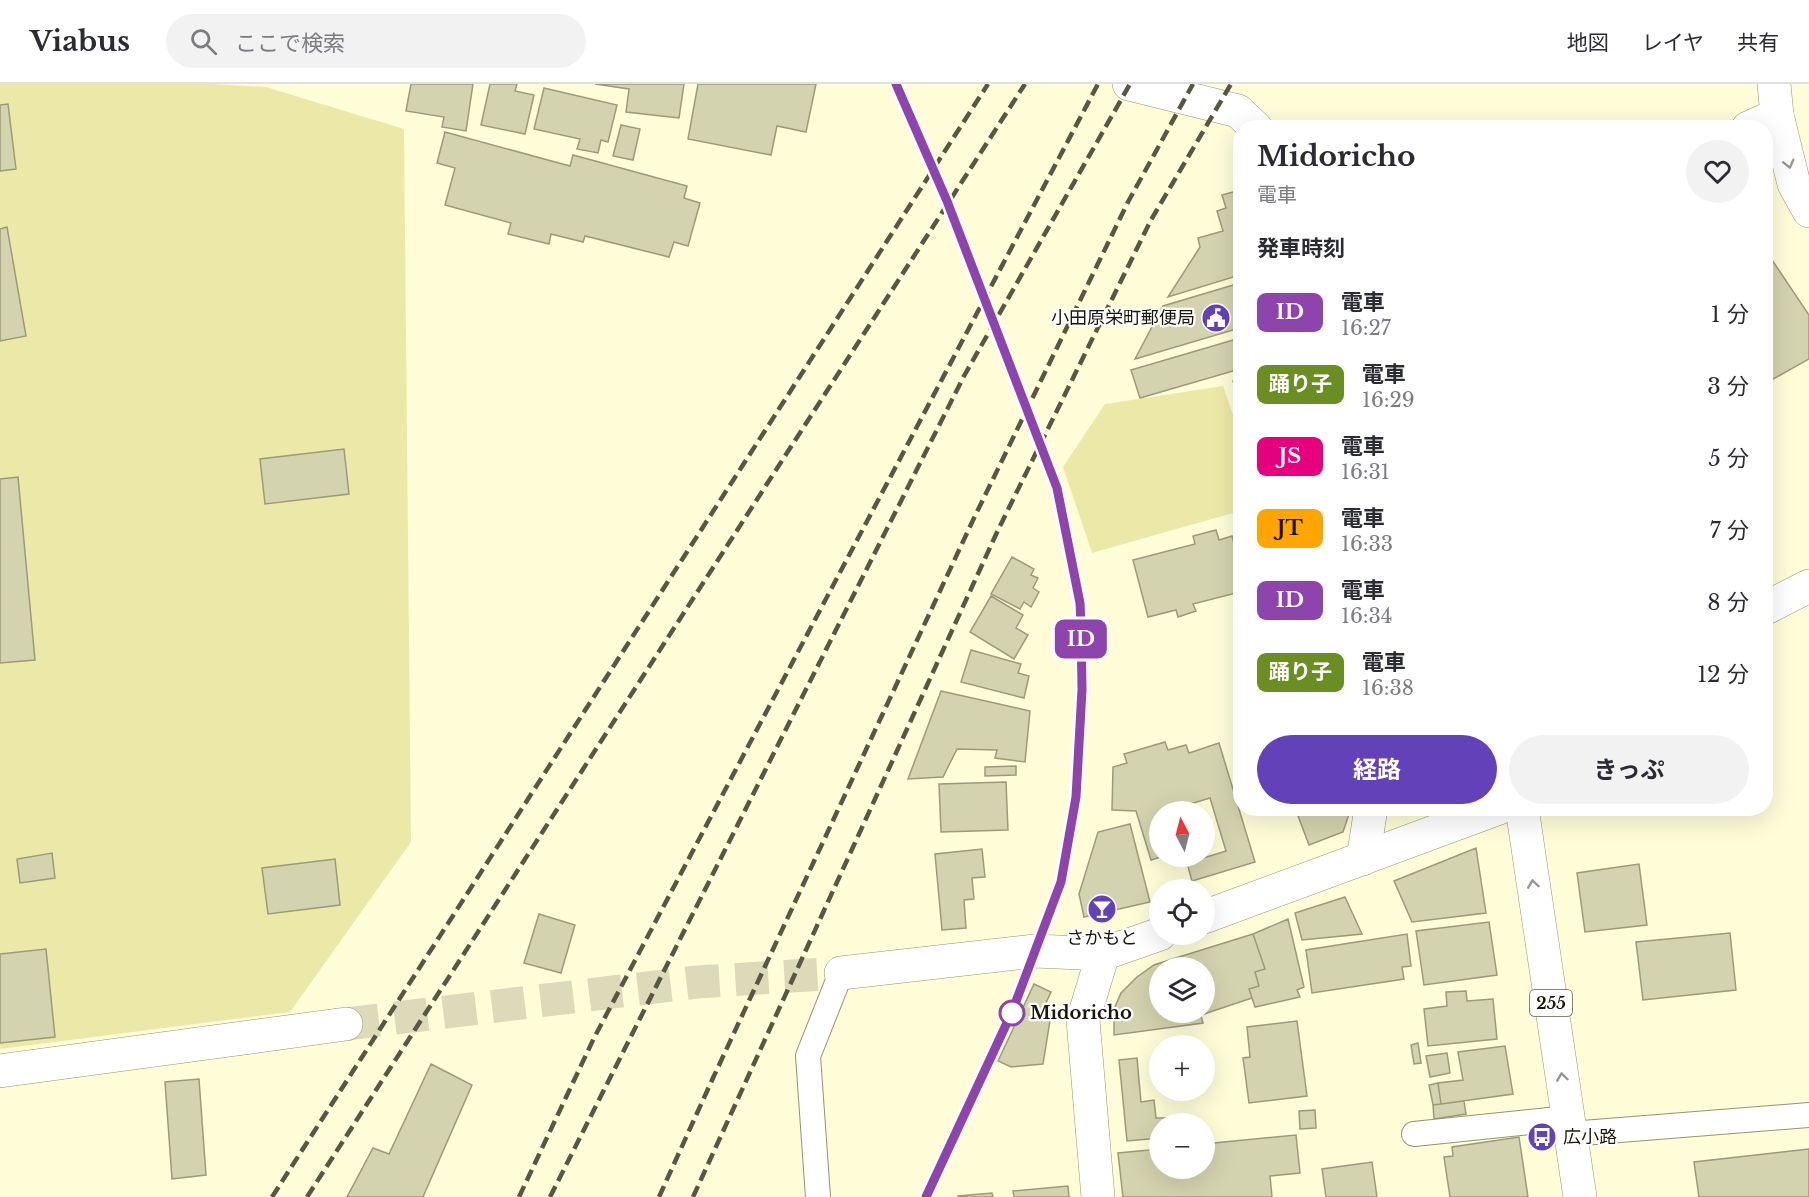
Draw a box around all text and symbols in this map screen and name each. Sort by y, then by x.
search box [166,14,586,68]
text: Viabus [30,24,130,59]
icon: search [187,25,220,58]
text: ここで検索 [235,30,345,57]
text: 地図 [1567,30,1609,56]
text: レイヤ [1642,30,1704,56]
text: 共有 [1737,30,1779,56]
text: Midoricho [1257,139,1415,174]
button: heart [1686,140,1749,203]
one-way arrow [1781,159,1794,169]
text: 電車 [1257,183,1297,207]
text: 発車時刻 [1257,235,1345,262]
text: 電車 [1341,289,1385,316]
text: ID [1276,299,1304,325]
text: 1 分 [1711,301,1749,328]
public building icon: 小田原栄町郵便局 [1200,302,1232,334]
place label: 小田原栄町郵便局 [1051,307,1195,329]
text: 16:27 [1341,316,1391,340]
text: 電車 [1362,361,1406,388]
text: 踊り子 [1269,371,1332,397]
text: 3 分 [1707,373,1749,400]
text: 16:29 [1362,388,1415,412]
text: 電車 [1341,433,1385,460]
text: JS [1279,443,1301,469]
text: 5 分 [1708,445,1749,472]
text: 16:31 [1341,460,1390,484]
text: 電車 [1341,505,1385,532]
text: JT [1277,515,1303,541]
text: 7 分 [1710,517,1749,544]
text: 16:33 [1341,532,1393,556]
text: 電車 [1341,577,1385,604]
text: ID [1276,587,1304,613]
text: 8 分 [1707,589,1749,616]
text: 16:34 [1341,604,1393,628]
line badge: ID [1054,620,1108,658]
text: ID [1067,626,1095,652]
text: 電車 [1362,649,1406,676]
text: 踊り子 [1269,659,1332,685]
text: 12 分 [1697,661,1749,688]
text: 16:38 [1362,676,1414,700]
button: 経路 [1257,735,1497,804]
button: きっぷ [1509,735,1749,804]
north arrow [1149,801,1215,867]
map controls [1149,801,1215,1179]
button: locate [1149,879,1215,945]
one-way arrow [1528,879,1540,889]
bar icon: さかもと [1086,893,1118,925]
place label: さかもと [1066,927,1138,949]
button: layers [1149,957,1215,1023]
road number: 255 [1530,990,1572,1016]
marker: Midoricho [999,1000,1025,1026]
place label: Midoricho [1030,1002,1132,1024]
button: + [1149,1035,1215,1101]
one-way arrow [1556,1072,1568,1081]
button: − [1149,1113,1215,1179]
bus stop icon: 広小路 [1526,1121,1558,1153]
place label: 広小路 [1563,1126,1617,1148]

